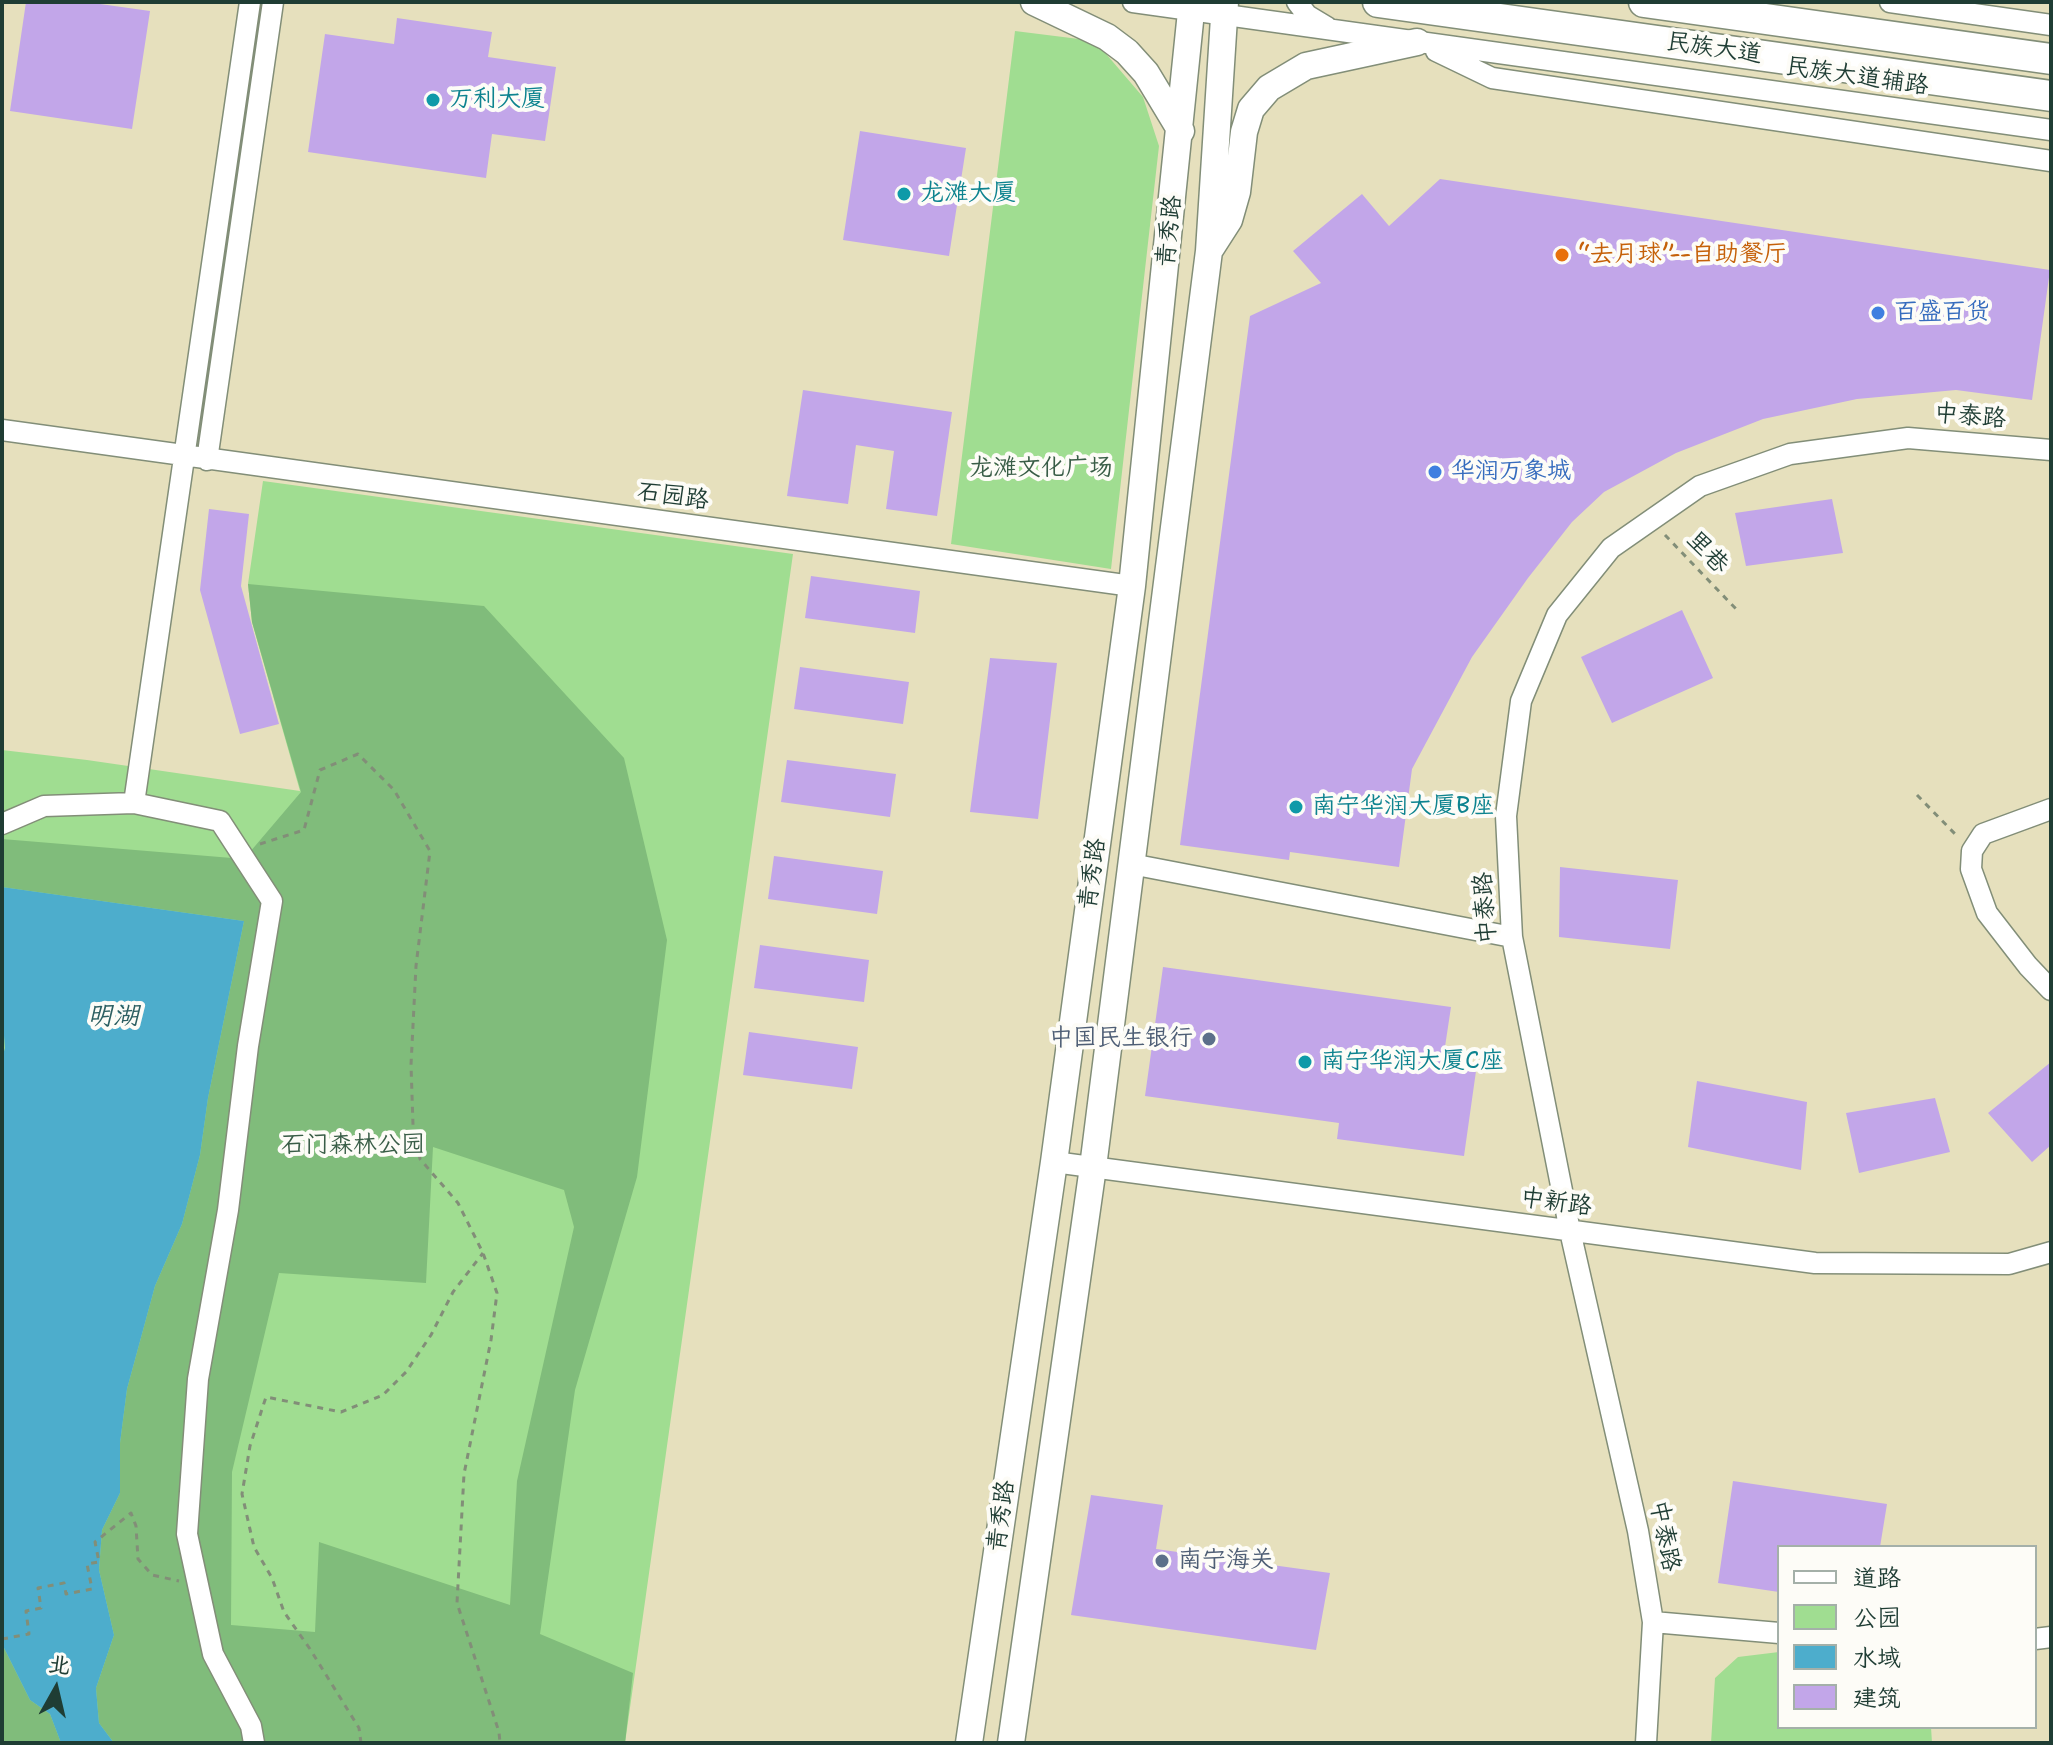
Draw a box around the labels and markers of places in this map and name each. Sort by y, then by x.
place label: 万利大厦 [449,86,545,114]
marker: 万利大厦 [424,91,442,109]
place label: 龙滩大厦 [920,180,1016,208]
marker: 龙滩大厦 [895,185,913,203]
place label: “去月球”--自助餐厅 [1578,241,1787,269]
marker: “去月球”--自助餐厅 [1553,246,1571,264]
place label: 百盛百货 [1894,299,1990,327]
marker: 百盛百货 [1869,304,1887,322]
place label: 华润万象城 [1451,458,1571,486]
marker: 华润万象城 [1426,463,1444,481]
place label: 南宁华润大厦B座 [1312,793,1494,821]
marker: 南宁华润大厦B座 [1287,798,1305,816]
place label: 中国民生银行 [1049,1025,1193,1053]
marker: 中国民生银行 [1200,1030,1218,1048]
place label: 南宁华润大厦C座 [1321,1048,1504,1076]
marker: 南宁华润大厦C座 [1296,1053,1314,1071]
place label: 南宁海关 [1178,1547,1274,1575]
marker: 南宁海关 [1153,1552,1171,1570]

